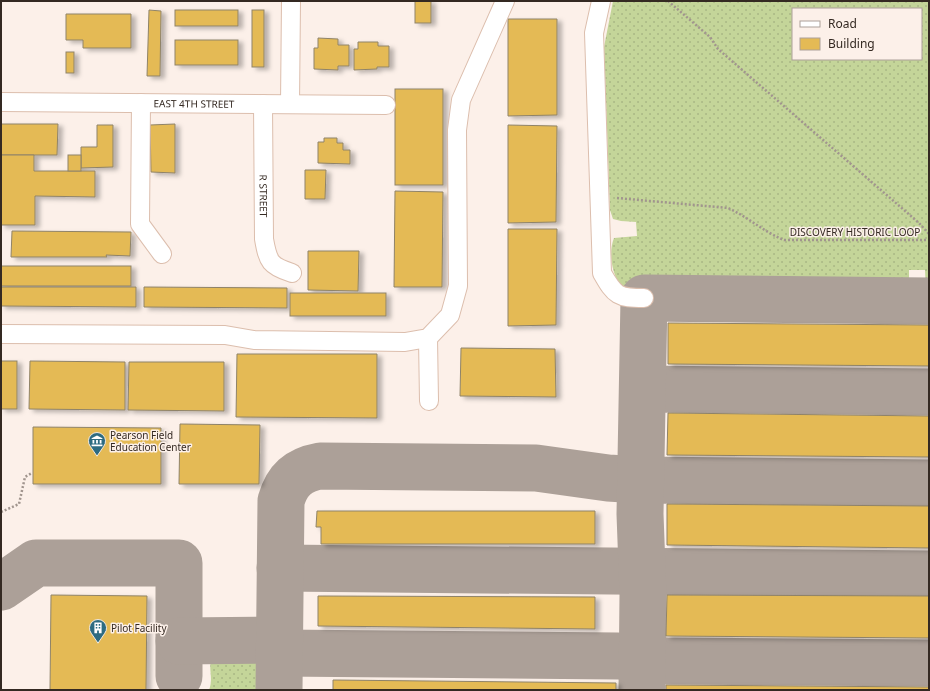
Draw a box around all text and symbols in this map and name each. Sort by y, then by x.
legend [792,8,922,60]
text: Road [828,15,857,32]
text: Building [828,35,875,52]
street label: EAST 4TH STREET [153,96,235,111]
street label: R STREET [257,175,271,218]
street label: DISCOVERY HISTORIC LOOP [790,225,920,239]
place label: Pearson Field Education Center [110,428,191,454]
museum icon: Pearson Field Education Center [87,431,107,456]
building icon: Pilot Facility [88,618,108,643]
place label: Pilot Facility [111,621,167,635]

